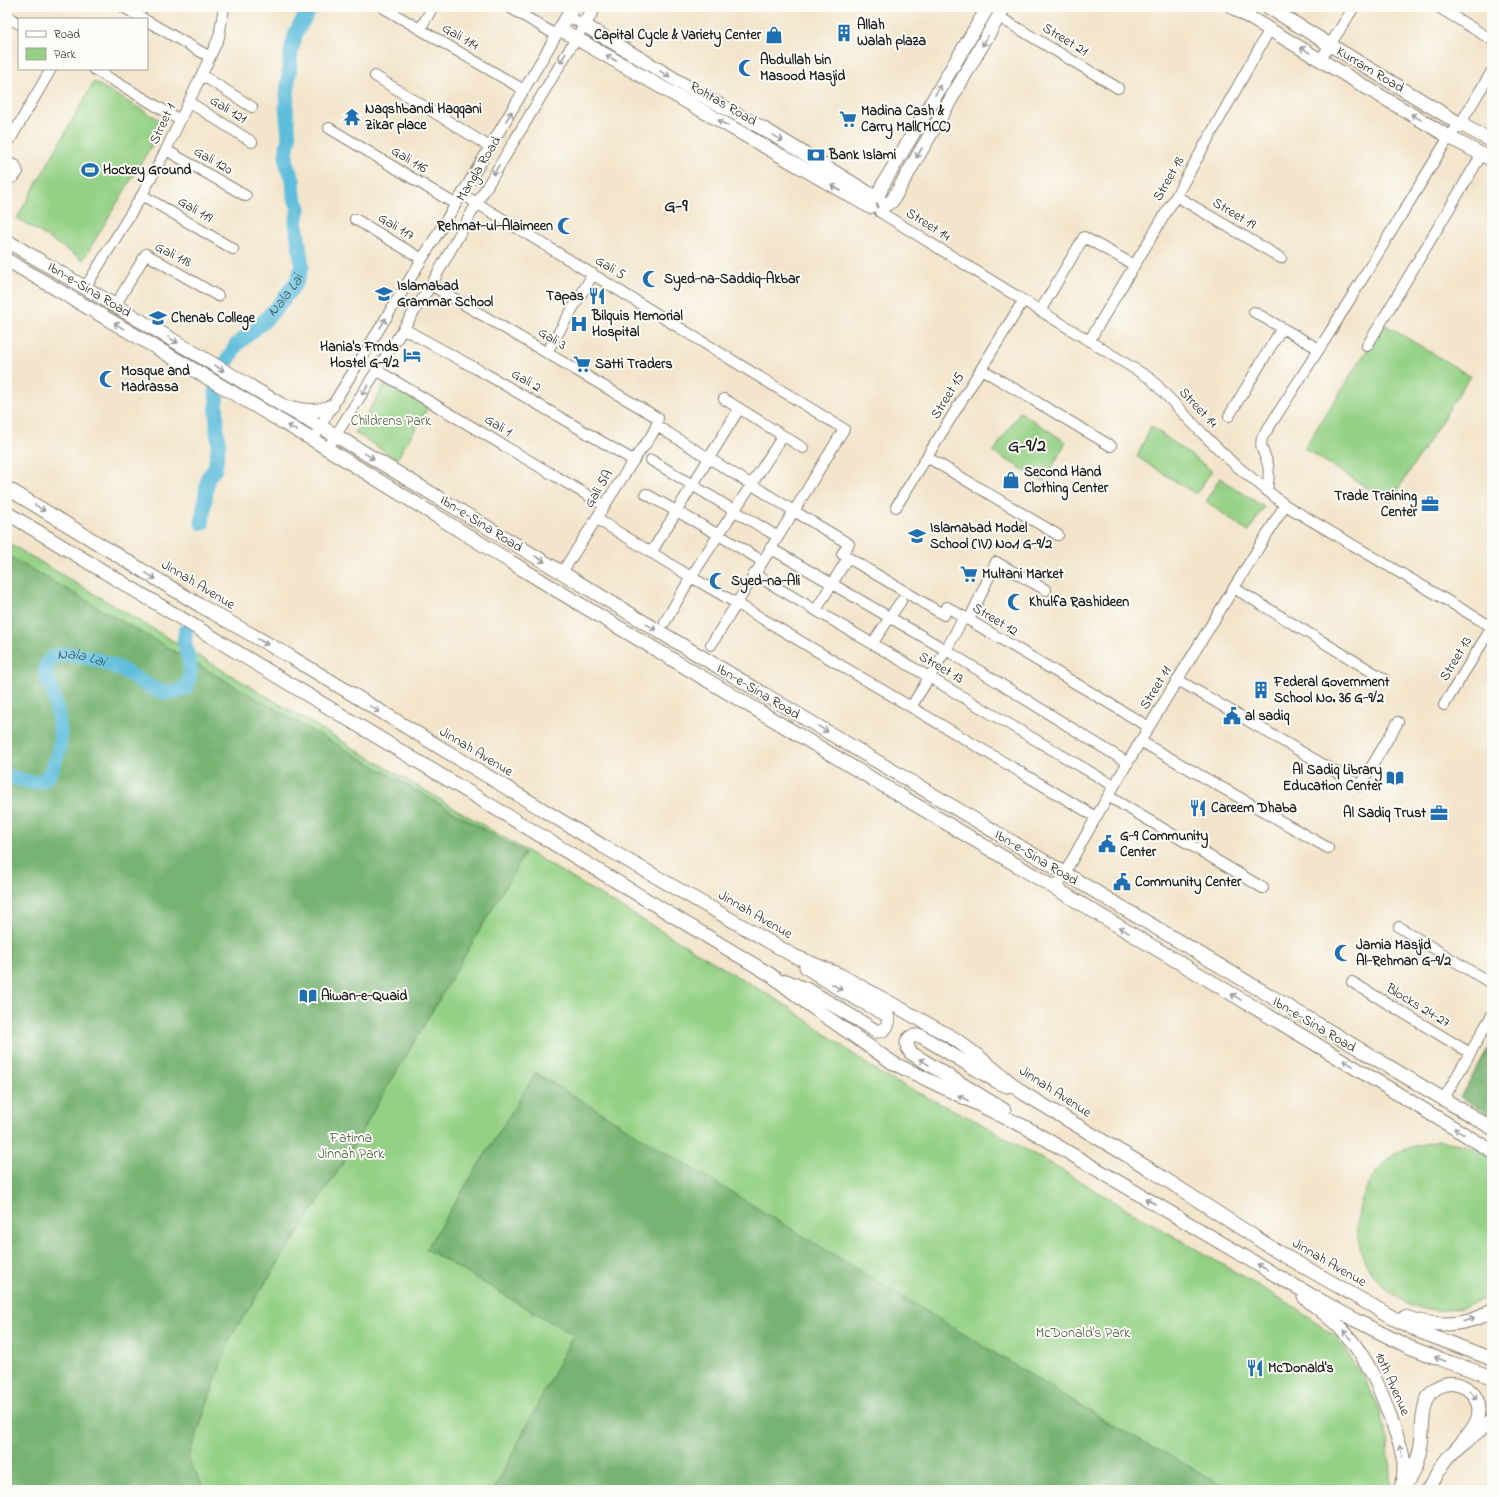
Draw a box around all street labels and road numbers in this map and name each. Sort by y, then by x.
street label: Gali 114 [438,18,482,56]
street label: Street 21 [1038,18,1092,62]
street label: Kurram Road [1332,41,1408,99]
street label: Rohtas Road [685,76,761,132]
street label: Gali 121 [205,90,251,130]
street label: Street 1 [144,99,182,148]
street label: Mangla Road [451,132,508,206]
street label: Gali 120 [189,141,237,181]
street label: Gali 116 [387,141,431,179]
street label: Street 18 [1148,153,1190,205]
street label: Gali 119 [173,191,217,229]
street label: Street 19 [1208,193,1260,236]
street label: Street 14 [902,203,955,247]
street label: Gali 117 [374,208,418,246]
street label: Gali 118 [151,237,195,273]
street label: Gali 5 [591,251,629,285]
street label: Ibn-e-Sina Road [43,257,135,323]
street label: Gali 3 [534,322,571,356]
street label: Gali 2 [507,364,545,398]
street label: Street 15 [926,369,970,423]
street label: Street 14 [1174,383,1223,433]
street label: Gali 1 [480,409,516,443]
street label: Gali 5A [579,466,619,512]
street label: Ibn-e-Sina Road [435,490,527,558]
street label: Jinnah Avenue [157,555,239,616]
street label: Street 12 [968,598,1022,642]
street label: Street 13 [1434,632,1478,685]
street label: Street 13 [915,647,968,689]
street label: Ibn-e-Sina Road [712,659,804,725]
street label: Street 11 [1135,662,1178,714]
street label: Jinnah Avenue [435,722,517,783]
street label: Ibn-e-Sina Road [990,825,1082,891]
street label: Jinnah Avenue [714,885,797,945]
street label: Blocks 24-27 [1381,978,1454,1034]
street label: Ibn-e-Sina Road [1268,992,1360,1058]
street label: Jinnah Avenue [1015,1061,1096,1124]
street label: Jinnah Avenue [1288,1233,1371,1293]
street label: 10th Avenue [1369,1349,1416,1420]

